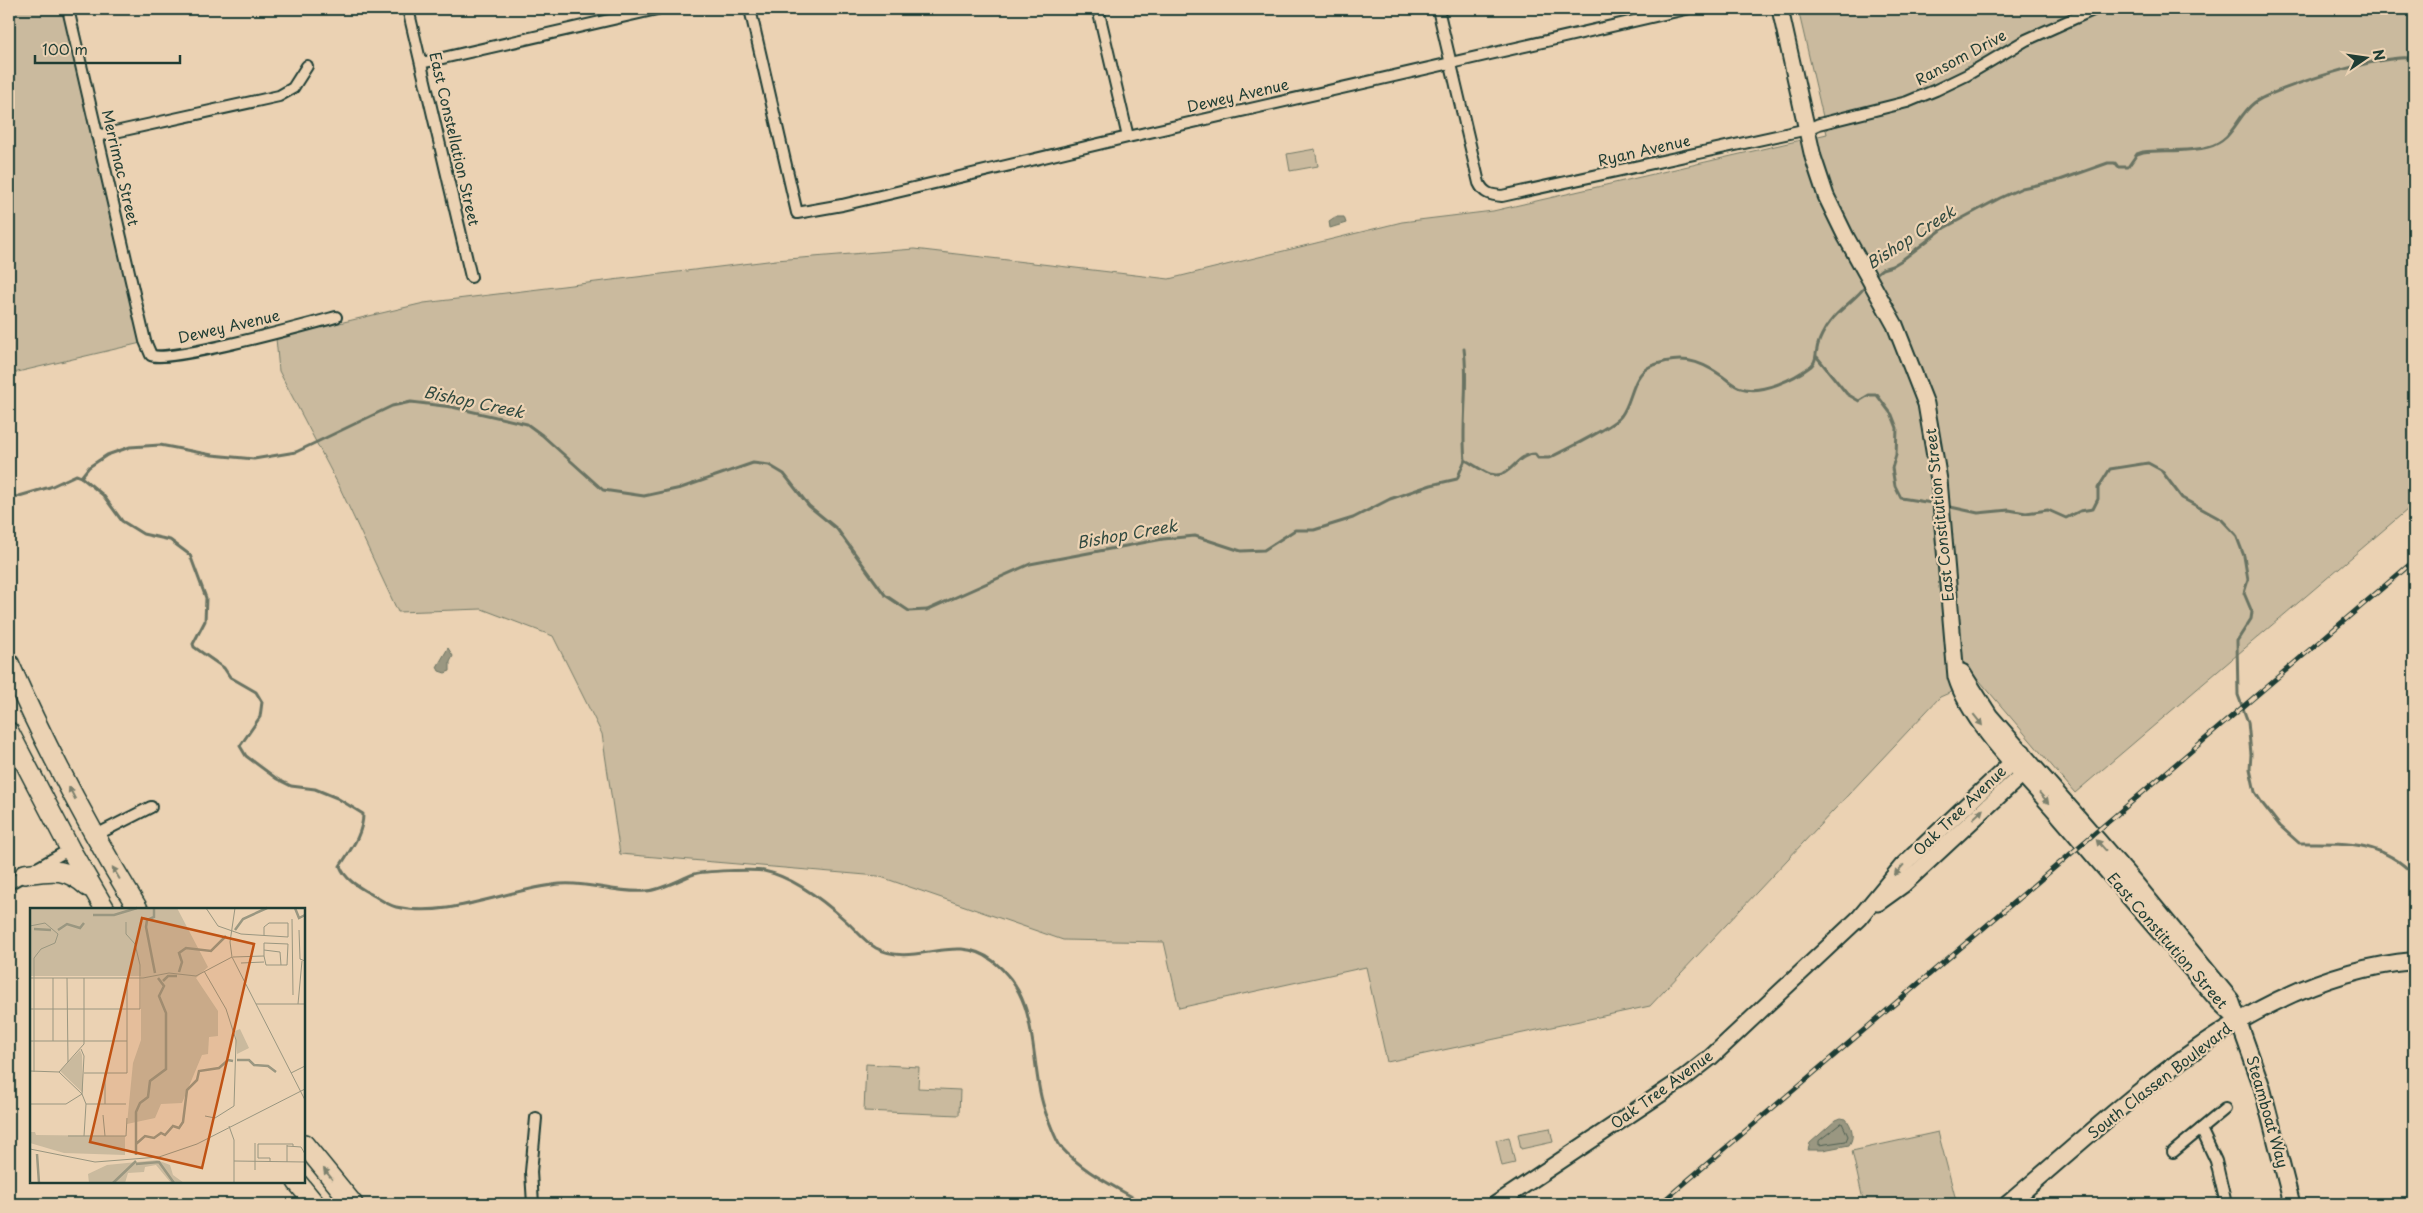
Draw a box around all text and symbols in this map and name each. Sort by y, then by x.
street label: Ransom Drive [1911,23,2010,90]
scale bar [35,32,180,64]
north arrow [2340,32,2390,82]
text: 100 m [42,37,88,60]
text: N [2368,47,2391,63]
street label: East Constellation Street [424,49,487,228]
street label: Dewey Avenue [1185,72,1291,117]
street label: Merrimac Street [97,107,146,228]
street label: Ryan Avenue [1595,128,1692,171]
water label: Bishop Creek [1861,198,1961,274]
street label: Dewey Avenue [176,303,282,348]
water label: Bishop Creek [422,379,528,424]
street label: East Constitution Street [1918,427,1959,603]
water label: Bishop Creek [1075,512,1180,554]
one-way arrow [1972,713,1983,726]
street label: Oak Tree Avenue [1907,759,2011,860]
one-way arrow [68,786,76,800]
one-way arrow [2038,792,2049,805]
one-way arrow [1972,808,1984,820]
one-way arrow [2096,838,2107,851]
one-way arrow [1893,864,1905,876]
one-way arrow [112,866,121,879]
street label: East Constitution Street [2102,867,2234,1013]
inset map [30,908,305,1183]
street label: South Classen Boulevard [2082,1016,2236,1143]
street label: Oak Tree Avenue [1605,1044,1717,1134]
street label: Steamboat Way [2241,1053,2295,1170]
one-way arrow [323,1168,334,1181]

